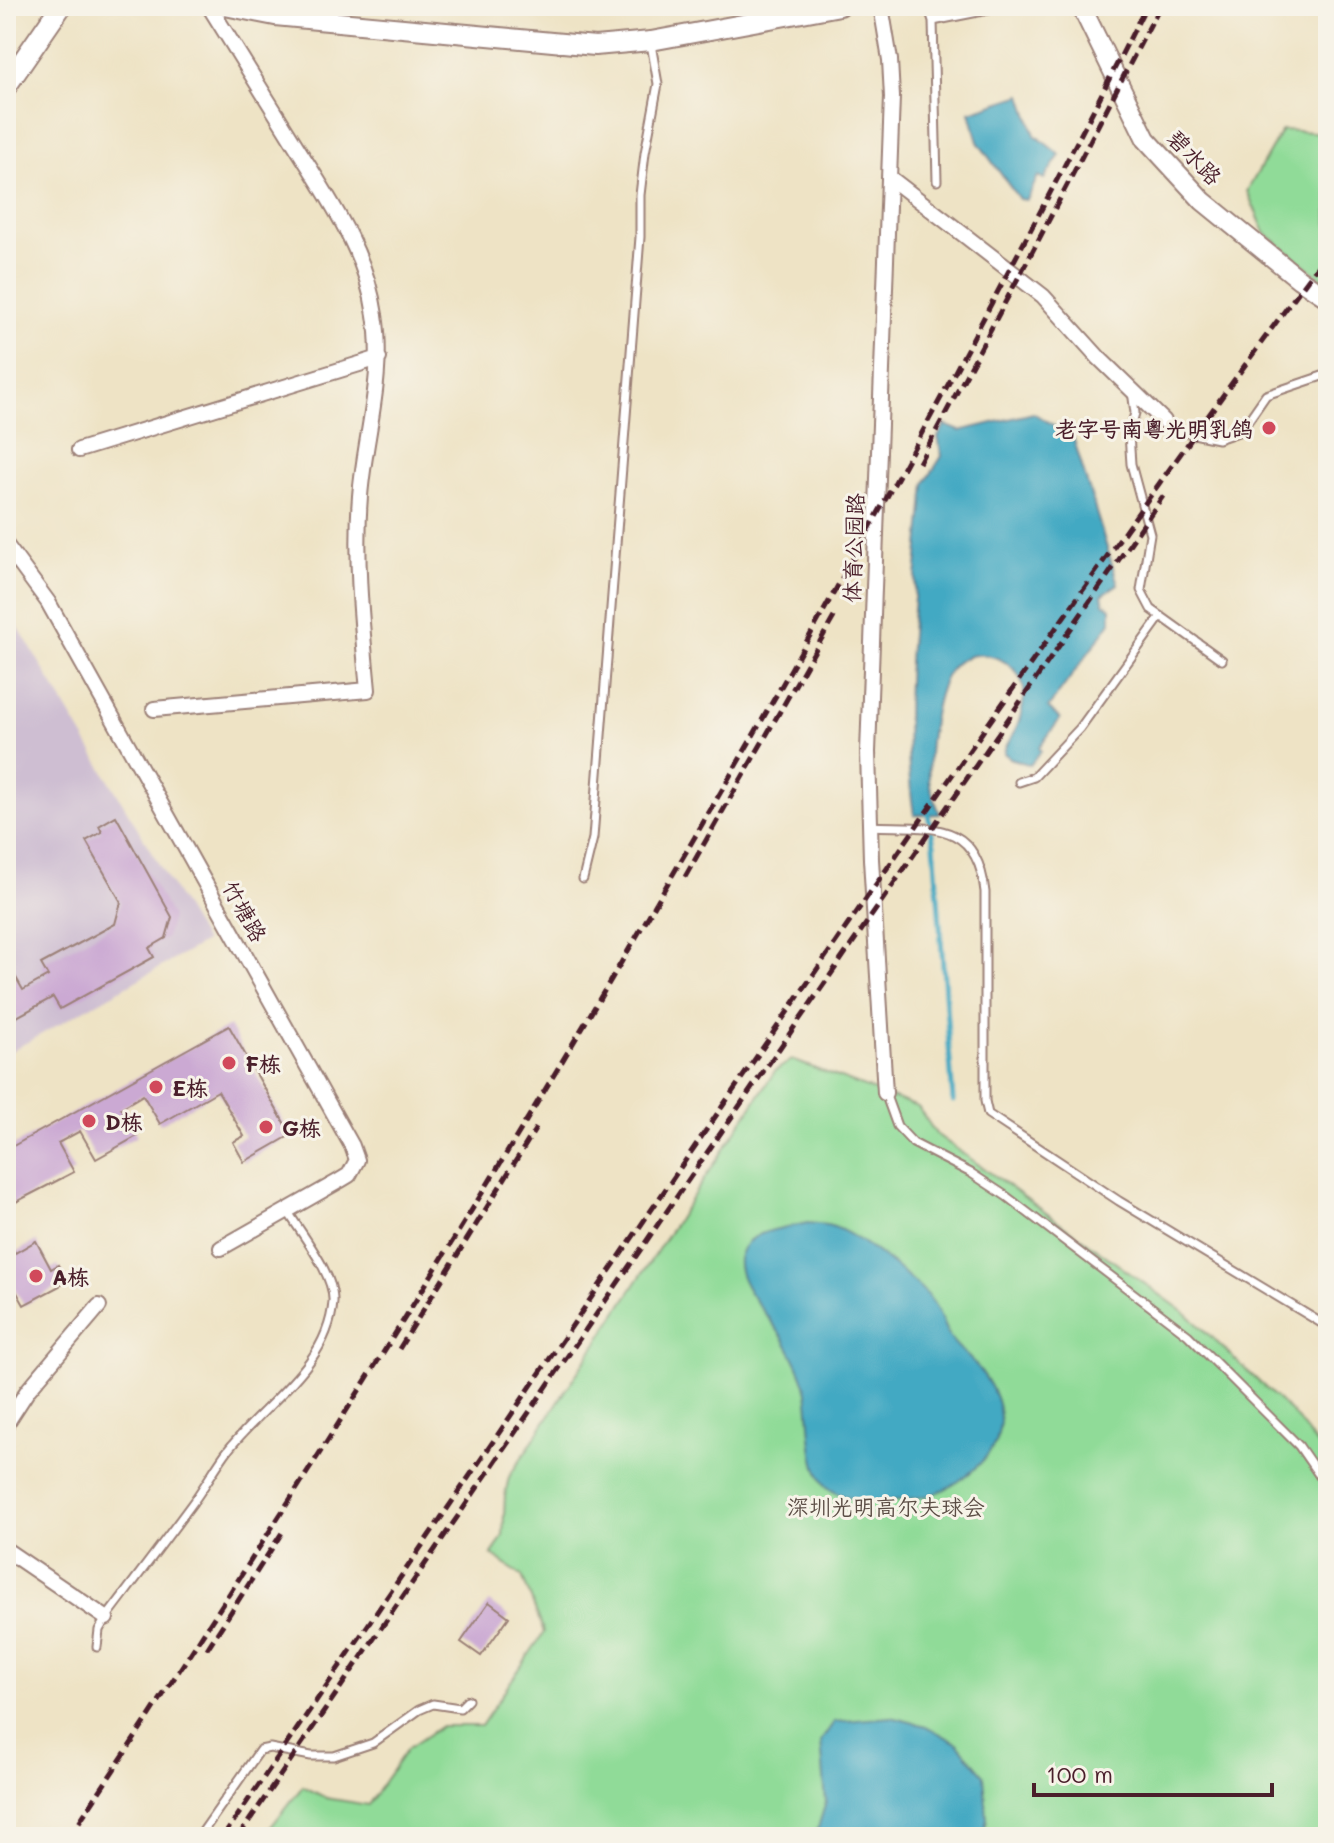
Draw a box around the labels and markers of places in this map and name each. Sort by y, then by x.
place label: 老字号南粤光明乳鸽 [1055,414,1253,443]
marker: 老字号南粤光明乳鸽 [1260,419,1278,437]
place label: F栋 [245,1049,281,1078]
marker: F栋 [220,1054,238,1072]
place label: E栋 [172,1073,208,1102]
marker: E栋 [147,1078,165,1096]
place label: D栋 [105,1107,143,1136]
marker: D栋 [80,1112,98,1130]
place label: G栋 [282,1113,321,1142]
marker: G栋 [257,1118,275,1136]
place label: A栋 [52,1262,89,1291]
marker: A栋 [27,1267,45,1285]

